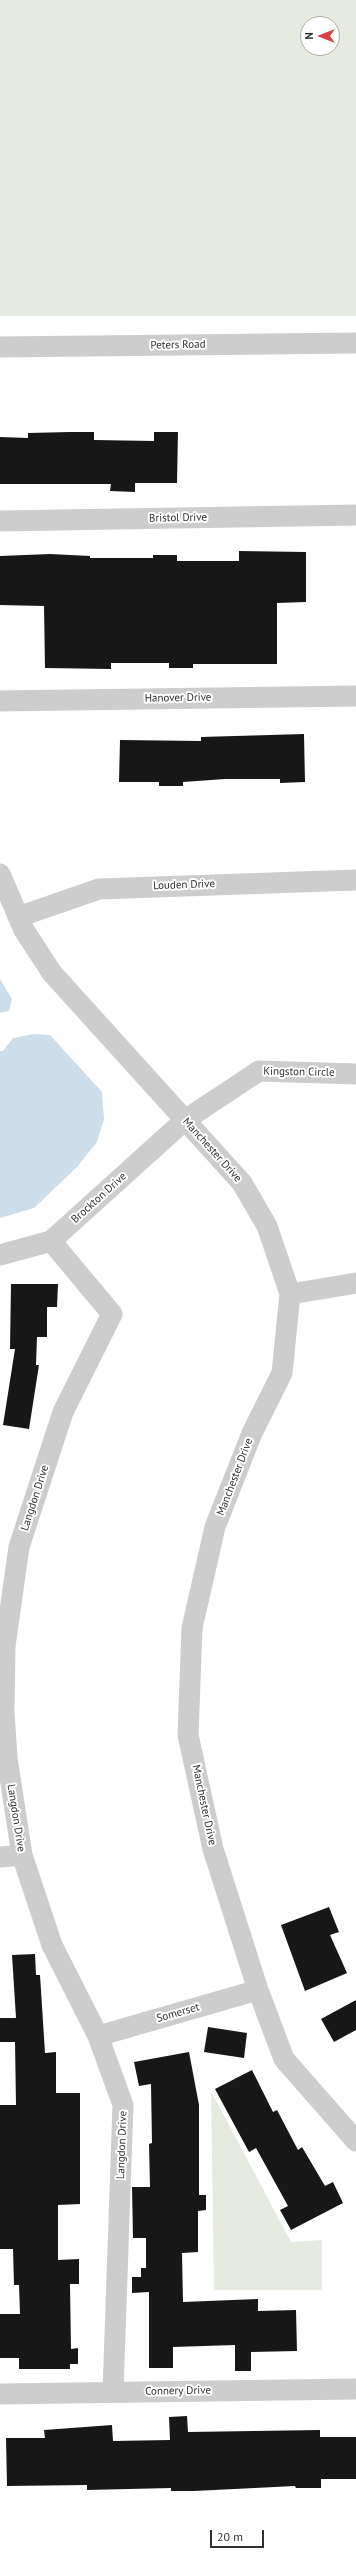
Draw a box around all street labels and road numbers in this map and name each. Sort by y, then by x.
street label: Peters Road [150,338,206,352]
street label: Bristol Drive [149,511,207,525]
street label: Hanover Drive [145,691,211,705]
street label: Louden Drive [153,877,215,893]
street label: Kingston Circle [263,1065,335,1079]
street label: Manchester Drive [180,1115,244,1185]
street label: Brockton Drive [69,1170,129,1226]
street label: Manchester Drive [214,1436,256,1518]
street label: Langdon Drive [18,1463,52,1533]
street label: Manchester Drive [189,1764,219,1846]
street label: Langdon Drive [4,1783,28,1853]
street label: Somerset [155,2001,201,2025]
street label: Langdon Drive [114,2111,130,2179]
street label: Connery Drive [145,2384,211,2398]

